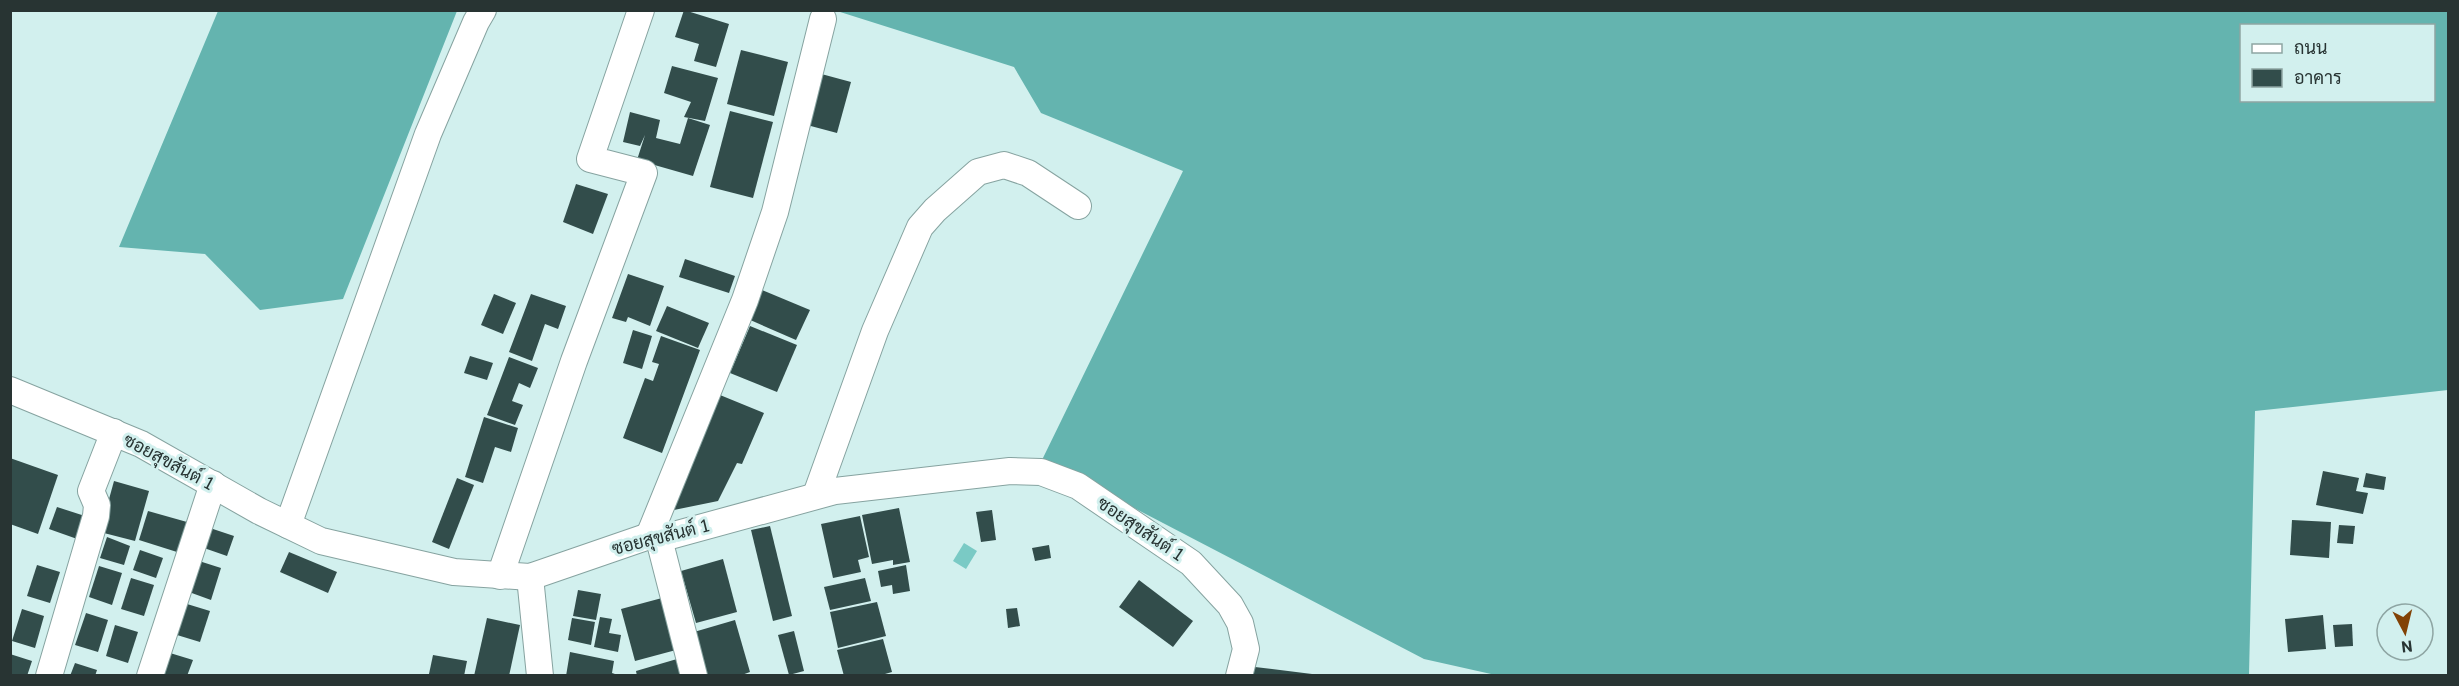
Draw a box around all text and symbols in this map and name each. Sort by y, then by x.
legend [2240,24,2435,102]
text: ถนน [2294,35,2327,58]
text: อาคาร [2294,65,2342,88]
street label: ซอยสุขสันต์ 1 [119,427,219,496]
street label: ซอยสุขสันต์ 1 [1093,490,1190,567]
street label: ซอยสุขสันต์ 1 [609,512,713,561]
north arrow [2375,602,2435,662]
text: N [2400,636,2414,658]

